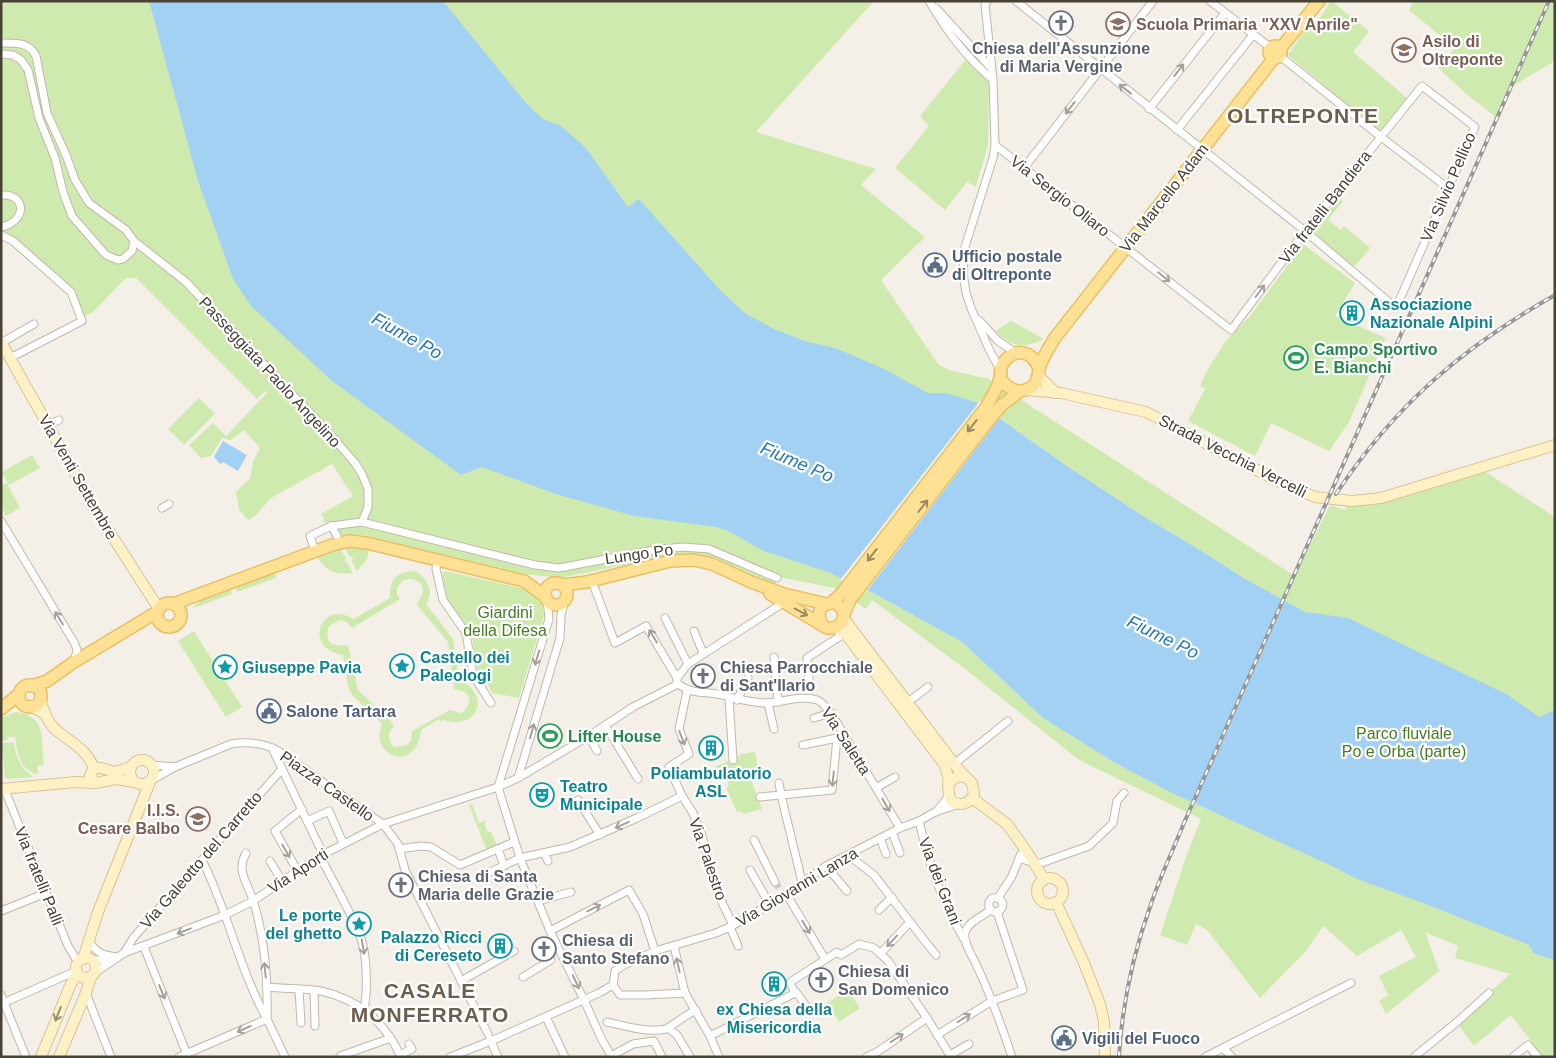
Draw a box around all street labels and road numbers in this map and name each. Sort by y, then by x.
street label: Via Silvio Pellico [1417,130,1479,244]
street label: Via Marcello Adam [1116,140,1212,256]
street label: Via fratelli Bandiera [1276,147,1374,267]
street label: Via Sergio Oliaro [1007,152,1113,240]
street label: Passeggiata Paolo Angelino [196,293,344,451]
street label: Strada Vecchia Vercelli [1156,411,1310,501]
street label: Via Venti Settembre [35,412,121,542]
street label: Lungo Po [604,541,674,567]
street label: Via Saletta [818,704,874,778]
street label: Piazza Castello [277,747,377,825]
street label: Via Galeotto del Carretto [137,788,265,932]
street label: Via Palestro [686,816,730,903]
street label: Via fratelli Palli [12,824,66,928]
street label: Via dei Grani [916,835,964,927]
street label: Via Giovanni Lanza [733,844,861,930]
street label: Via Aporti [265,845,331,897]

